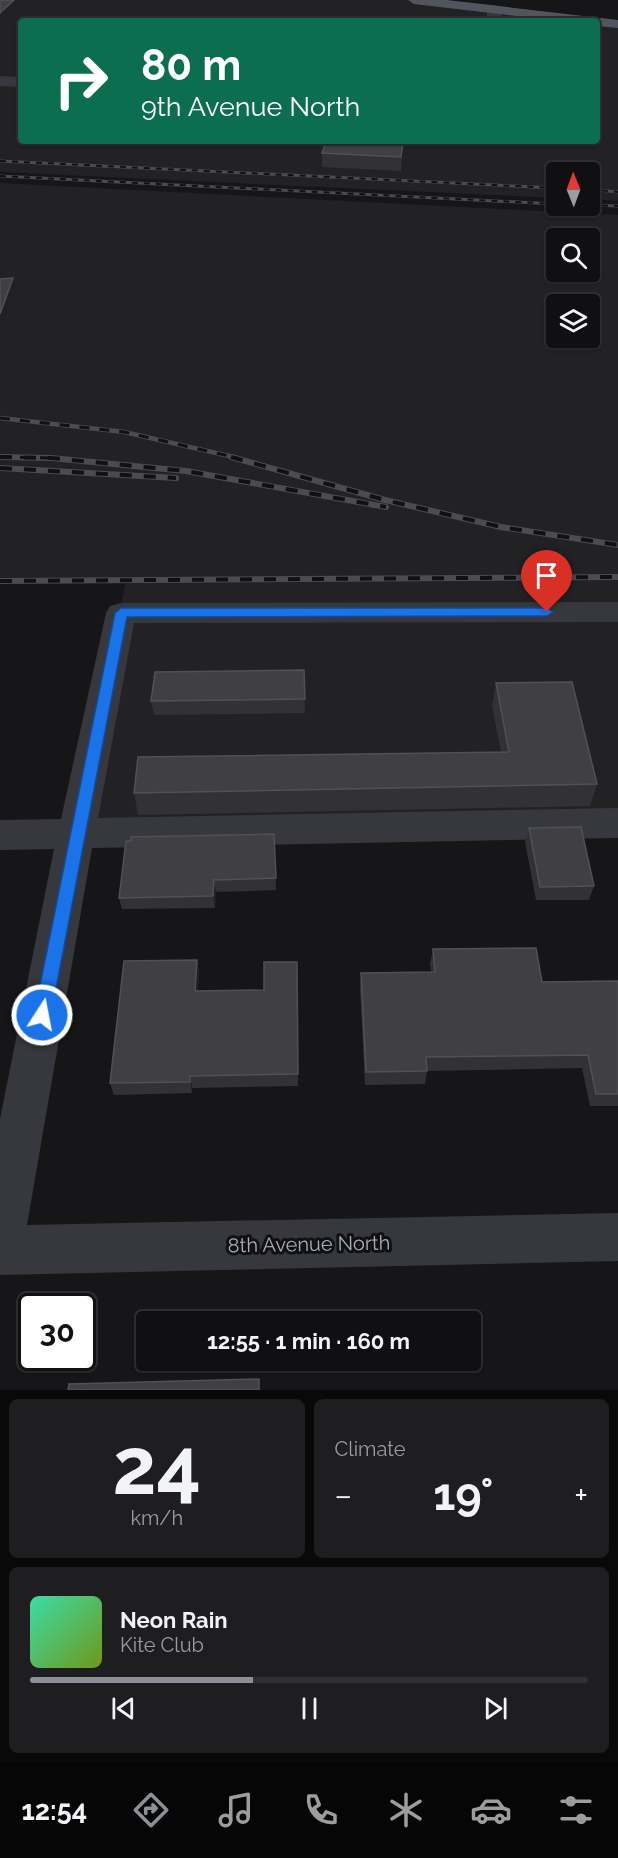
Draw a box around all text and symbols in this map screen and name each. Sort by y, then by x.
text: 80 m [141,41,241,90]
icon: right [42,42,120,120]
text: 9th Avenue North [141,91,360,122]
north arrow [546,162,600,216]
map controls [546,162,600,348]
button: search [546,228,600,282]
button: layers [546,294,600,348]
pin [521,550,572,612]
icon: arrive [530,559,563,592]
position arrow [10,983,74,1047]
street label: 8th Avenue North [228,1231,390,1257]
speed limit sign: 30 [18,1293,96,1371]
text: 12:55 · 1 min · 160 m [207,1328,410,1354]
text: 24 [112,1421,201,1512]
text: Climate [335,1437,406,1461]
text: 19° [433,1468,493,1521]
text: − [335,1476,352,1515]
text: + [574,1476,588,1515]
text: km/h [130,1506,183,1530]
text: Neon Rain [120,1607,228,1633]
text: Kite Club [120,1633,204,1657]
icon: previous [107,1692,140,1725]
icon: pause [293,1692,326,1725]
icon: next [479,1692,512,1725]
icon: directions [130,1789,172,1831]
icon: music [215,1789,257,1831]
icon: phone [300,1789,342,1831]
icon: climate [385,1789,427,1831]
icon: car [470,1789,512,1831]
icon: filters [555,1789,597,1831]
text: 12:54 [21,1795,87,1826]

